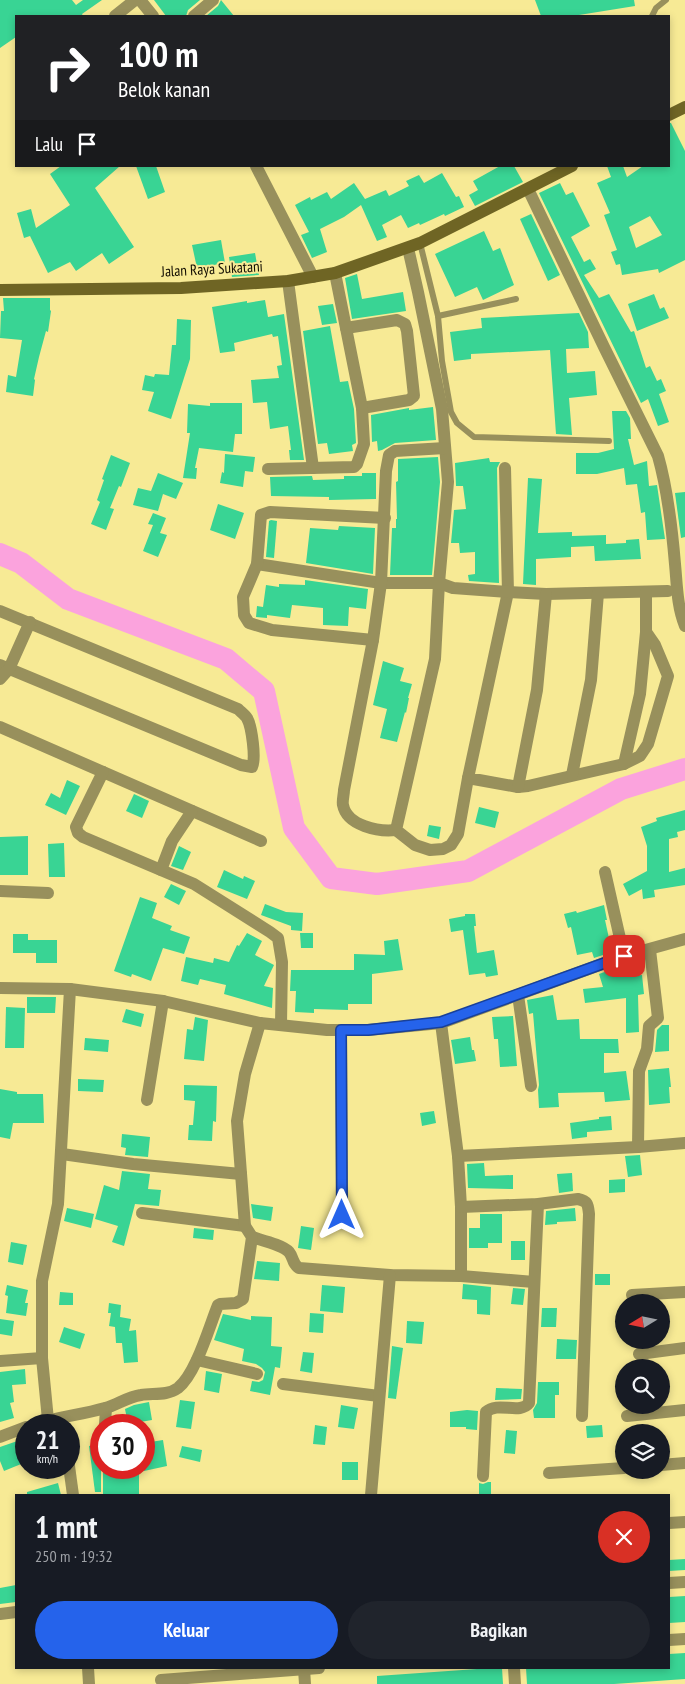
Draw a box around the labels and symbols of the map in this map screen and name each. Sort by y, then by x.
street label: Jalan Raya Sukatani [160,256,263,281]
pin [603,935,645,977]
position arrow [315,1188,367,1240]
north arrow [615,1294,670,1349]
speed limit sign: 30 [90,1414,155,1479]

